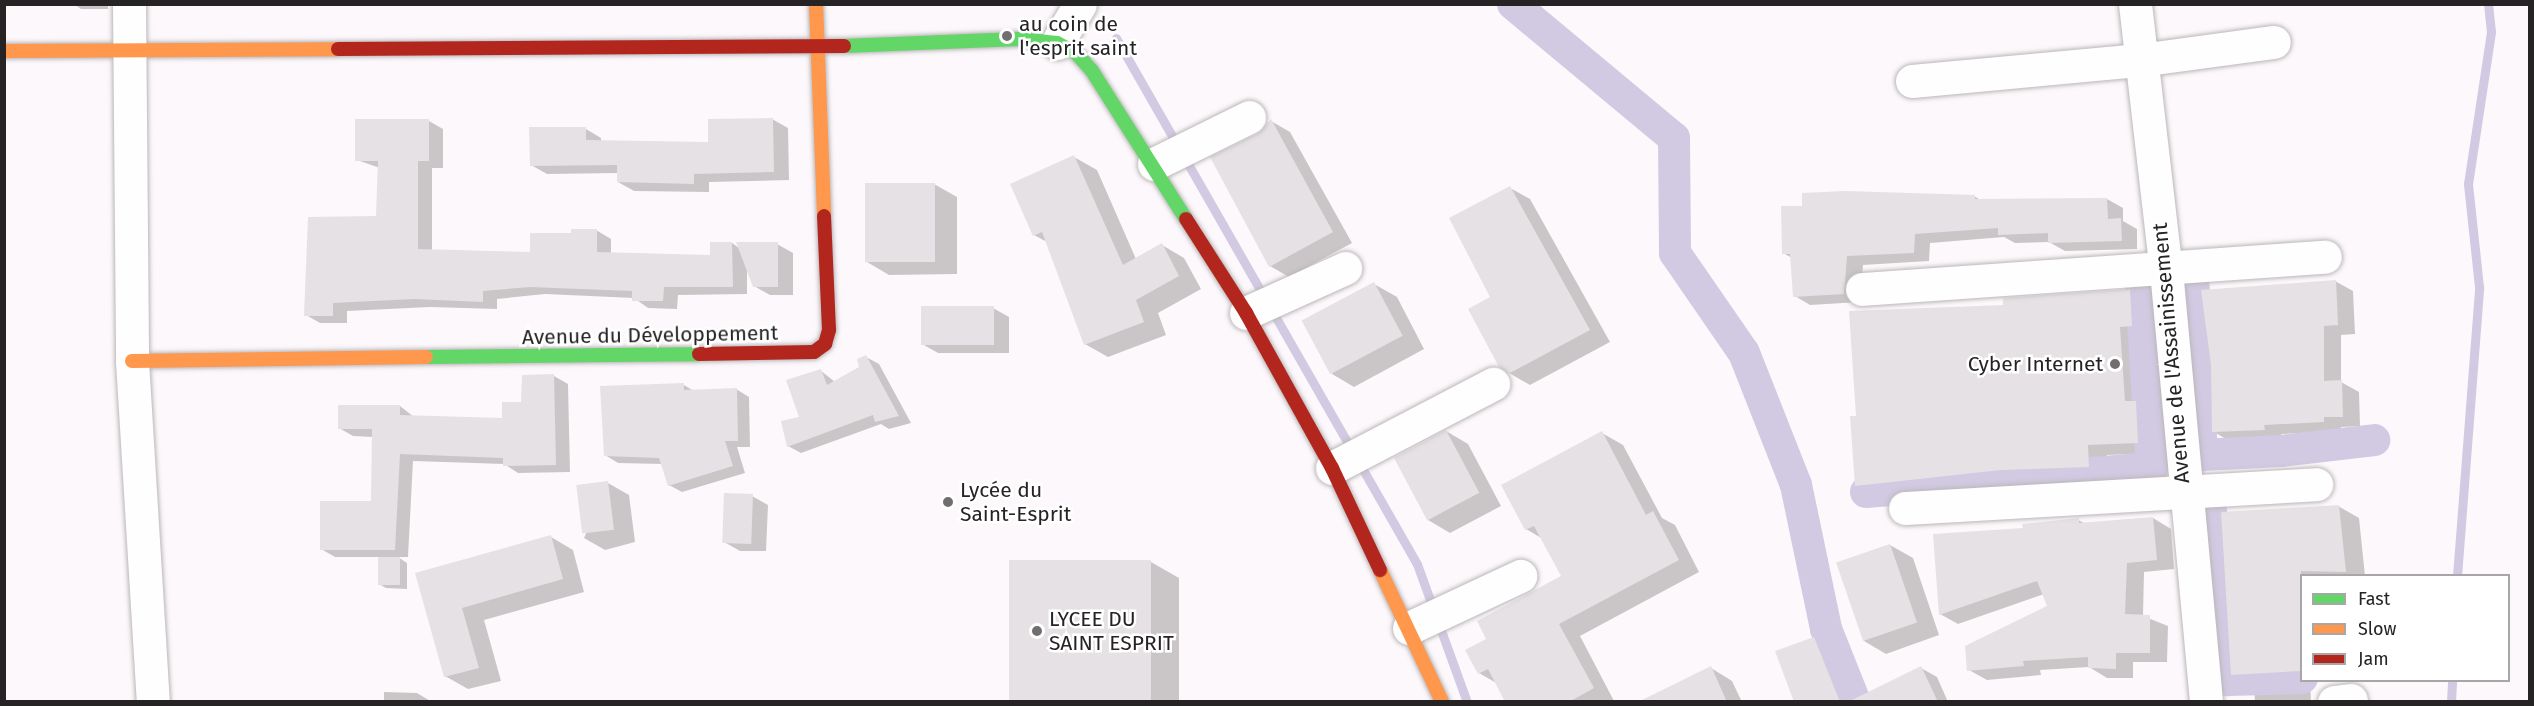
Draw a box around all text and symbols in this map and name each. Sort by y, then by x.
place label: au coin de l'esprit saint [1019,11,1137,61]
marker: au coin de l'esprit saint [1000,29,1014,43]
street label: Avenue de l'Assainissement [2147,222,2195,484]
street label: Avenue du Développement [522,320,778,350]
place label: Cyber Internet [1968,351,2103,377]
marker: Cyber Internet [2108,357,2122,371]
place label: Lycée du Saint-Esprit [960,477,1071,527]
marker: Lycée du Saint-Esprit [941,495,955,509]
legend [2300,574,2510,682]
text: Fast [2358,588,2390,610]
place label: LYCEE DU SAINT ESPRIT [1049,606,1174,656]
text: Slow [2358,618,2396,640]
marker: LYCEE DU SAINT ESPRIT [1030,624,1044,638]
text: Jam [2358,648,2389,670]

